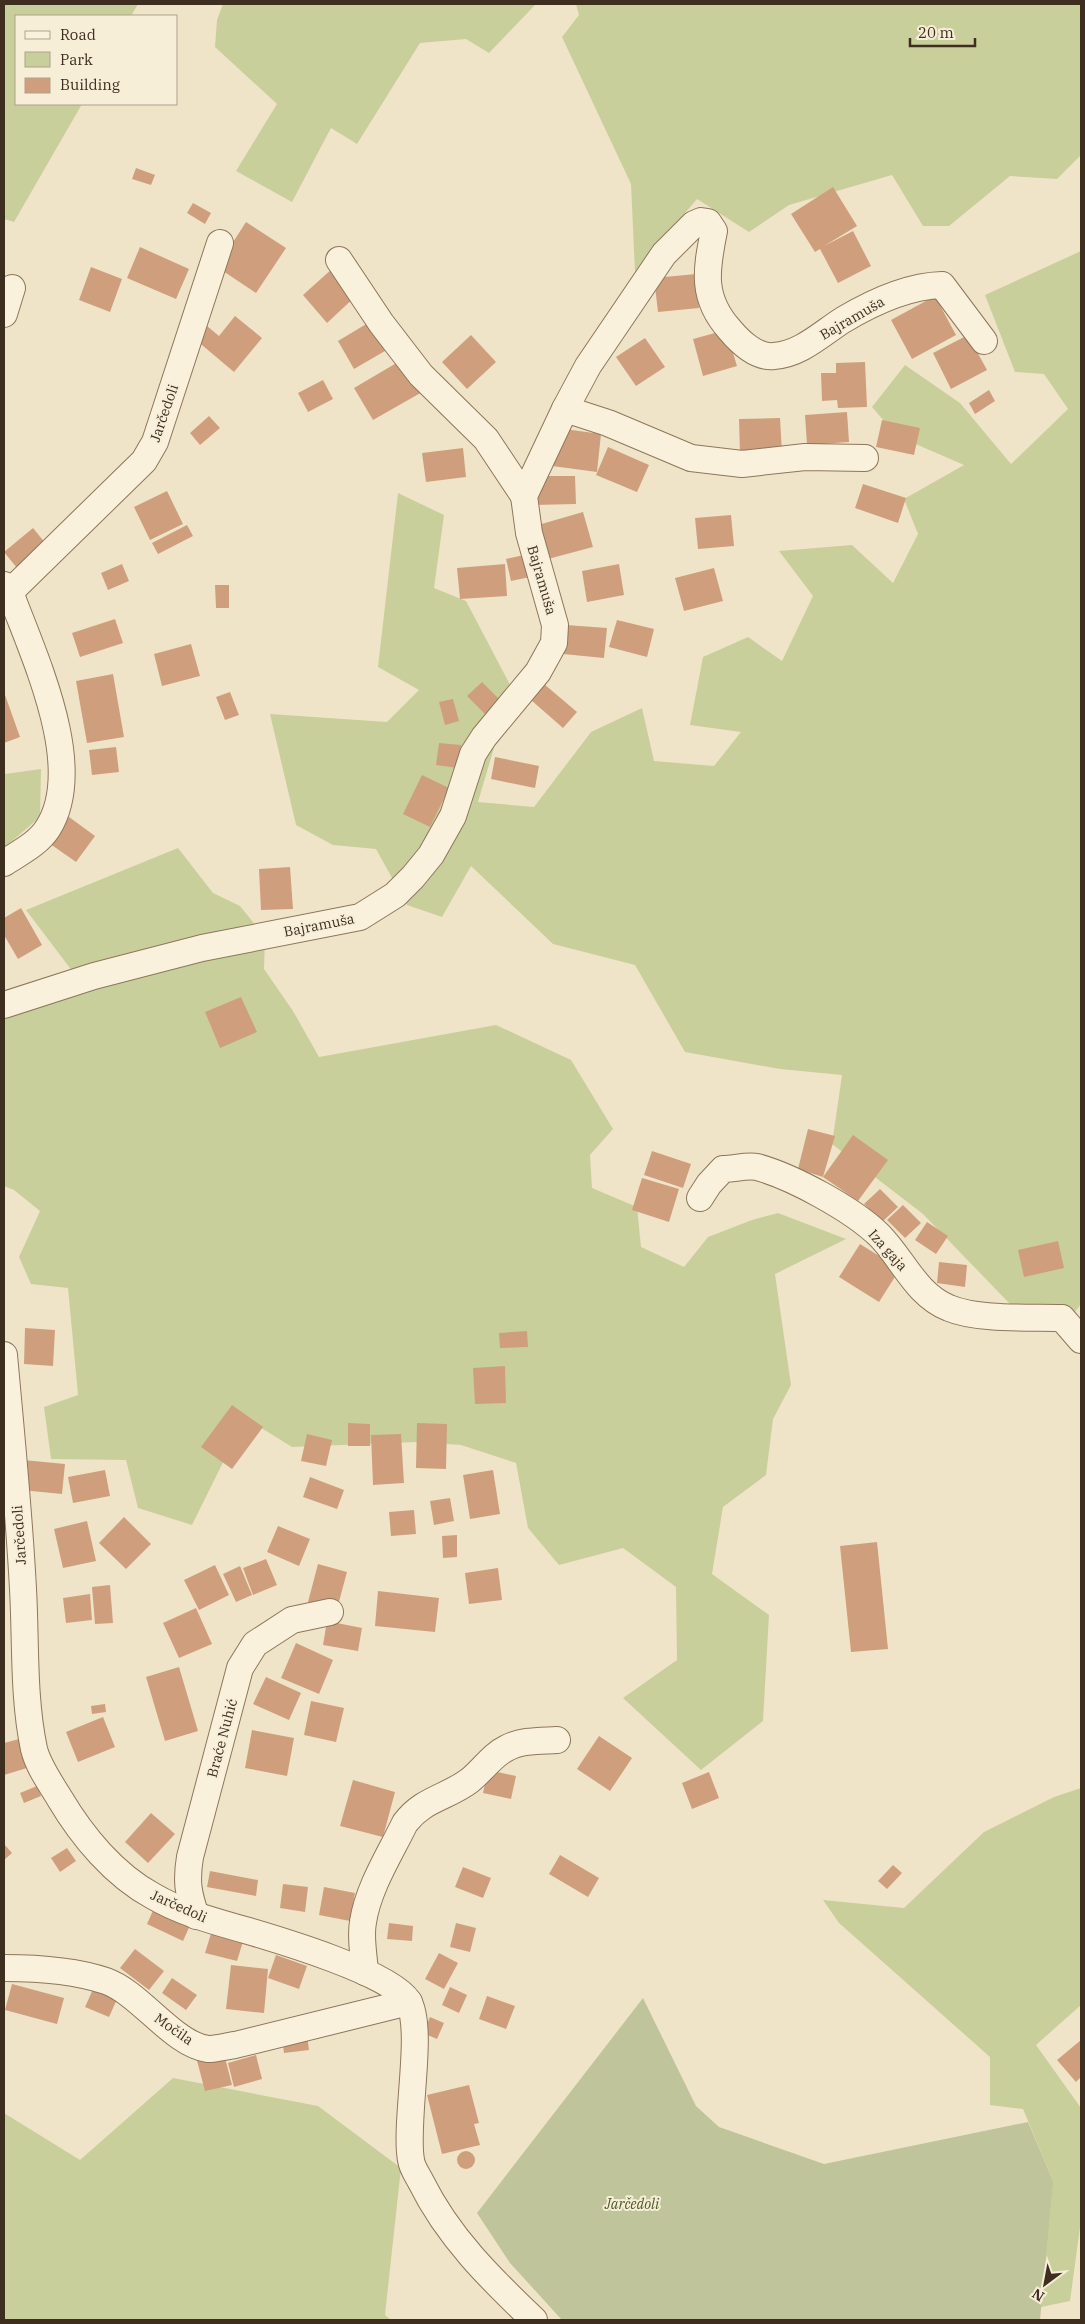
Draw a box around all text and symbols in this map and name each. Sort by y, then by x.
legend [15,15,178,105]
scale bar [910,15,975,47]
text: 20 m [918,23,954,42]
text: Road [60,25,96,44]
text: Park [60,50,93,69]
text: Building [60,75,120,94]
street label: Bajramuša [816,292,888,344]
street label: Jarčedoli [146,382,182,444]
street label: Bajramuša [523,543,561,617]
street label: Bajramuša [282,909,356,941]
street label: Iza gaja [865,1225,912,1275]
street label: Jarčedoli [8,1504,30,1566]
street label: Braće Nuhić [203,1697,241,1779]
street label: Jarčedoli [148,1886,210,1926]
street label: Močila [151,2009,197,2049]
park label: Jarčedoli [604,2195,660,2213]
north arrow [1020,2259,1070,2309]
text: N [1029,2284,1048,2306]

